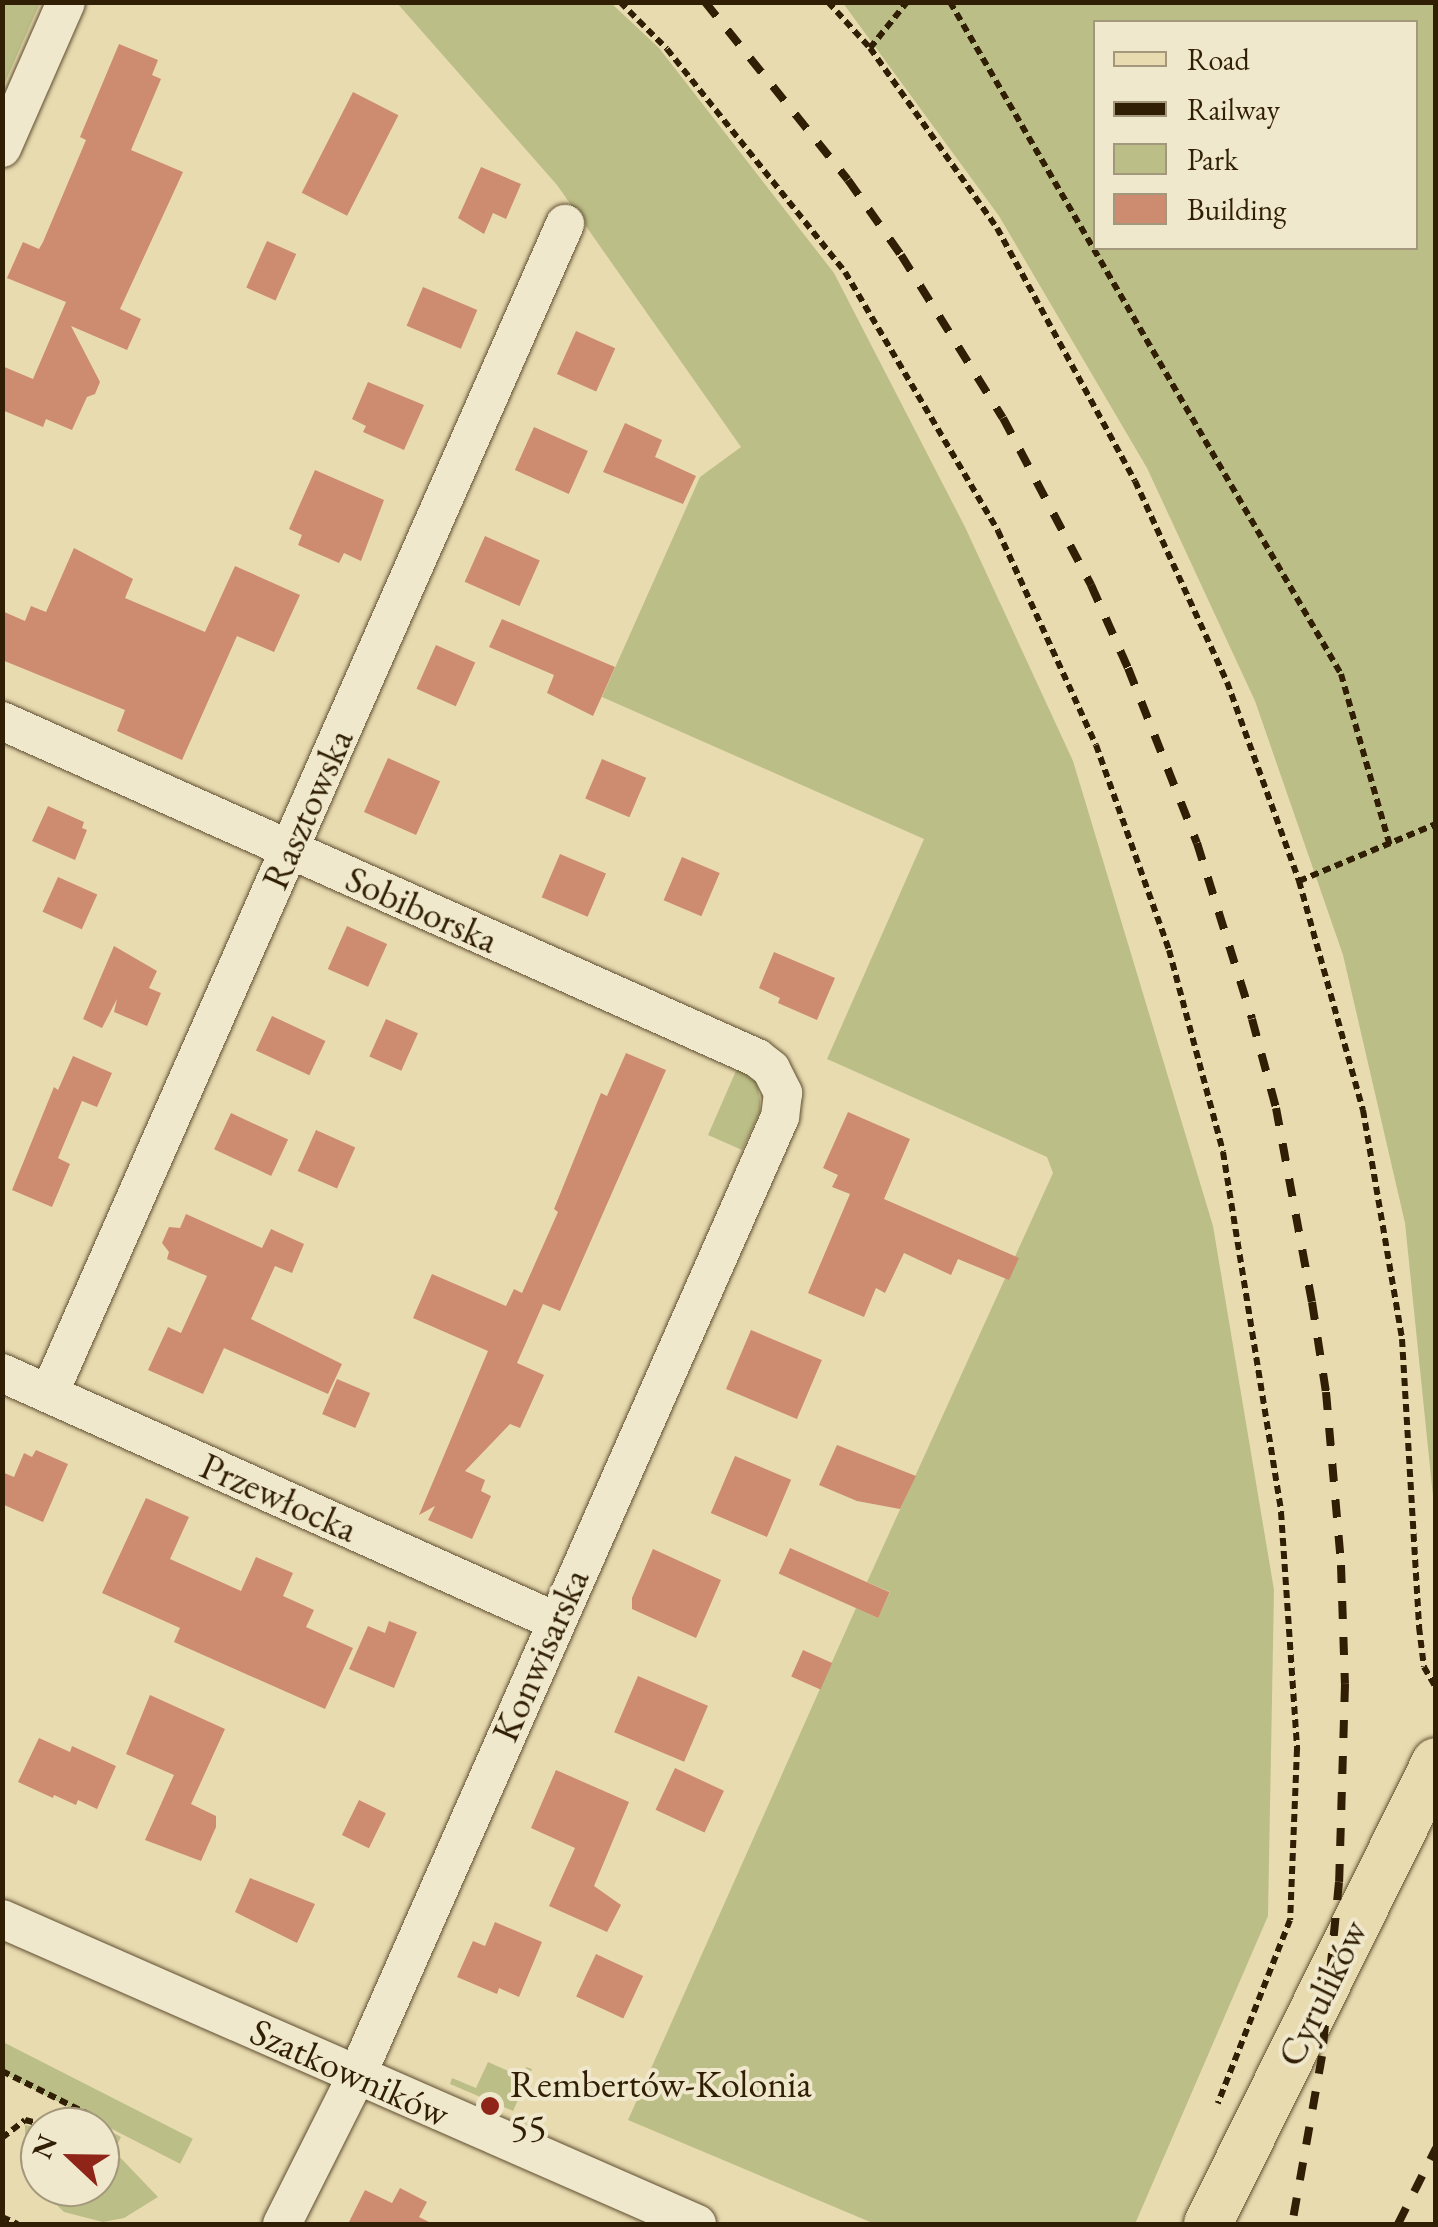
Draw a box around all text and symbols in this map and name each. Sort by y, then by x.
legend [1093,20,1418,250]
text: Road [1187,40,1250,79]
text: Railway [1187,90,1280,129]
text: Park [1187,140,1238,179]
text: Building [1187,190,1286,229]
street label: Rasztowska [252,722,362,896]
street label: Sobiborska [339,855,505,963]
street label: Przewłocka [194,1442,364,1552]
street label: Konwisarska [482,1561,598,1749]
street label: Cyrulików [1267,1913,1377,2073]
street label: Szatkowników [244,2008,456,2136]
place label: Rembertów-Kolonia 55 [510,2061,812,2150]
marker: Rembertów-Kolonia 55 [479,2095,501,2117]
north arrow [20,2107,120,2207]
text: N [23,2129,65,2164]

